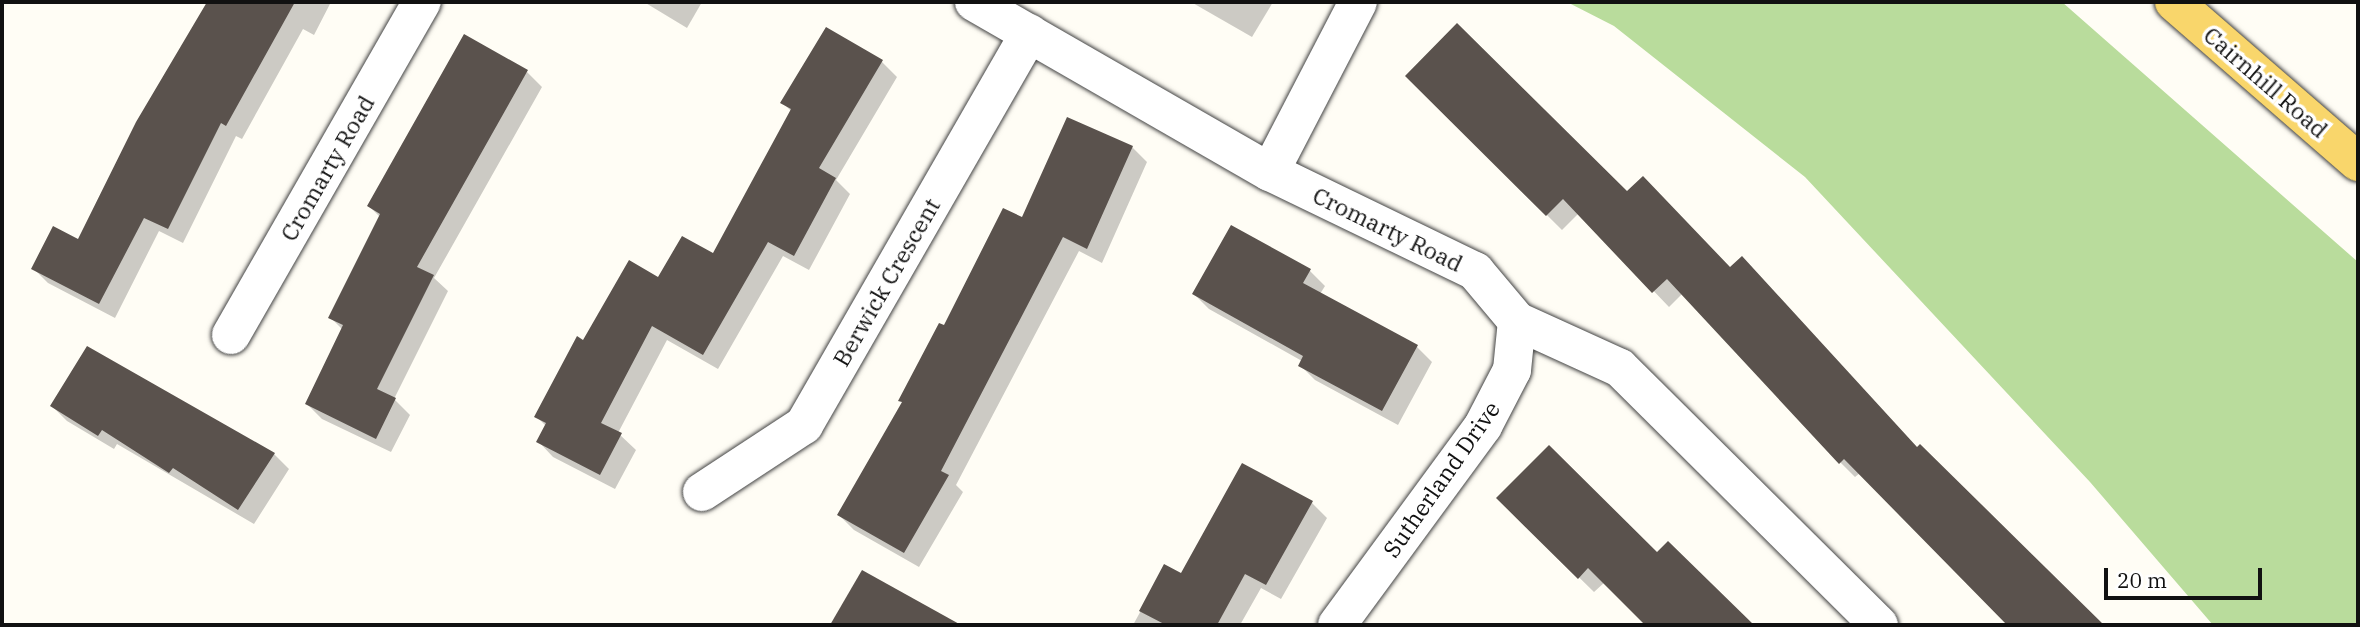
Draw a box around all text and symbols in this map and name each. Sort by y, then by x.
street label: Cairnhill Road [2198,21,2334,143]
street label: Cromarty Road [274,90,380,246]
street label: Cromarty Road [1309,181,1467,277]
street label: Berwick Crescent [827,193,945,371]
street label: Sutherland Drive [1377,396,1505,562]
scale bar [2108,554,2266,598]
text: 20 m [2117,566,2167,594]

